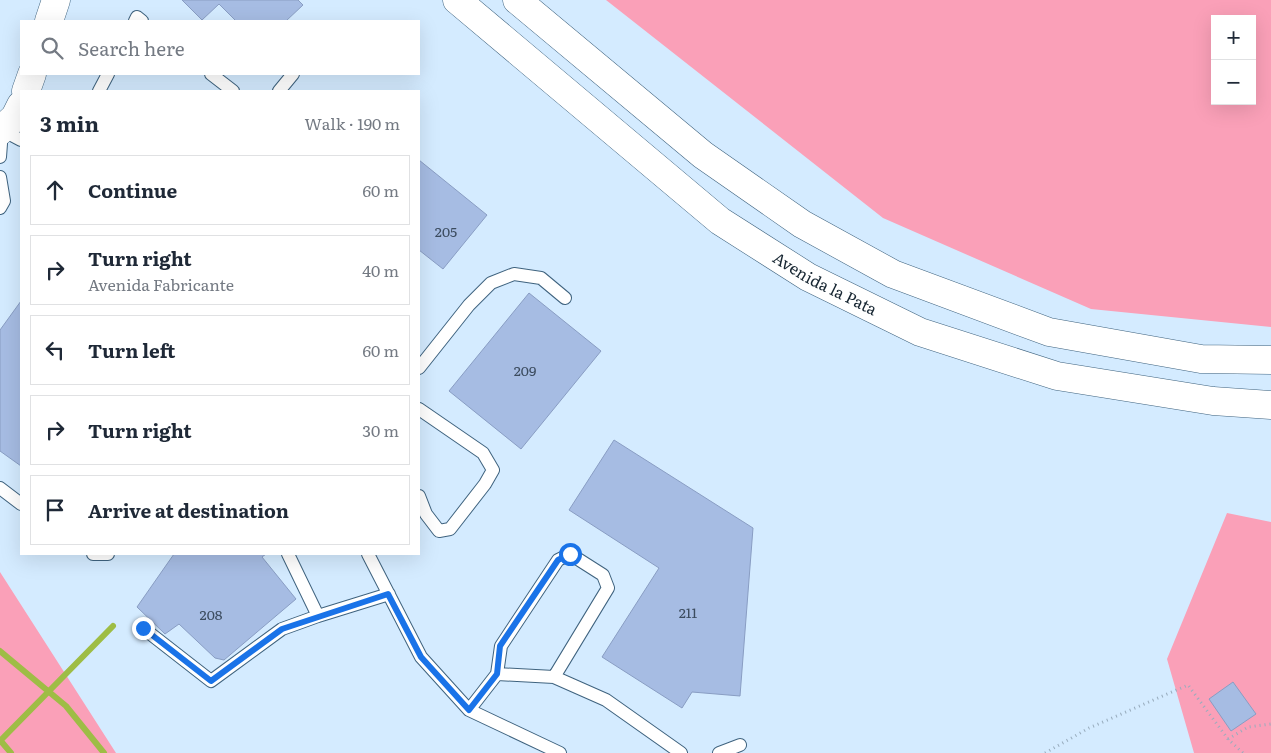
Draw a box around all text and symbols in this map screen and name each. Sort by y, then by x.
map controls [1211,15,1256,105]
button: + [1211,15,1256,60]
search box [20,20,420,75]
icon: search [38,34,66,62]
text: Search here [78,34,185,62]
button: − [1211,60,1256,105]
text: 3 min [40,107,99,138]
text: Walk · 190 m [304,111,400,135]
icon: ahead [41,176,69,204]
text: Continue [88,176,177,204]
text: 60 m [362,178,399,202]
house number: 205 [435,221,457,241]
text: Turn right [88,244,192,272]
street label: Avenida la Pata [769,245,882,320]
icon: right [41,256,69,284]
text: 40 m [362,258,399,282]
text: Avenida Fabricante [88,272,234,296]
icon: left [41,336,69,364]
text: Turn left [88,336,175,364]
text: 60 m [362,338,399,362]
house number: 209 [514,360,536,380]
icon: right [41,416,69,444]
text: Turn right [88,416,192,444]
text: 30 m [362,418,399,442]
icon: arrive [41,496,69,524]
text: Arrive at destination [88,496,289,524]
route start [559,543,582,566]
house number: 211 [679,602,698,622]
house number: 208 [200,604,223,624]
route end [132,617,155,640]

